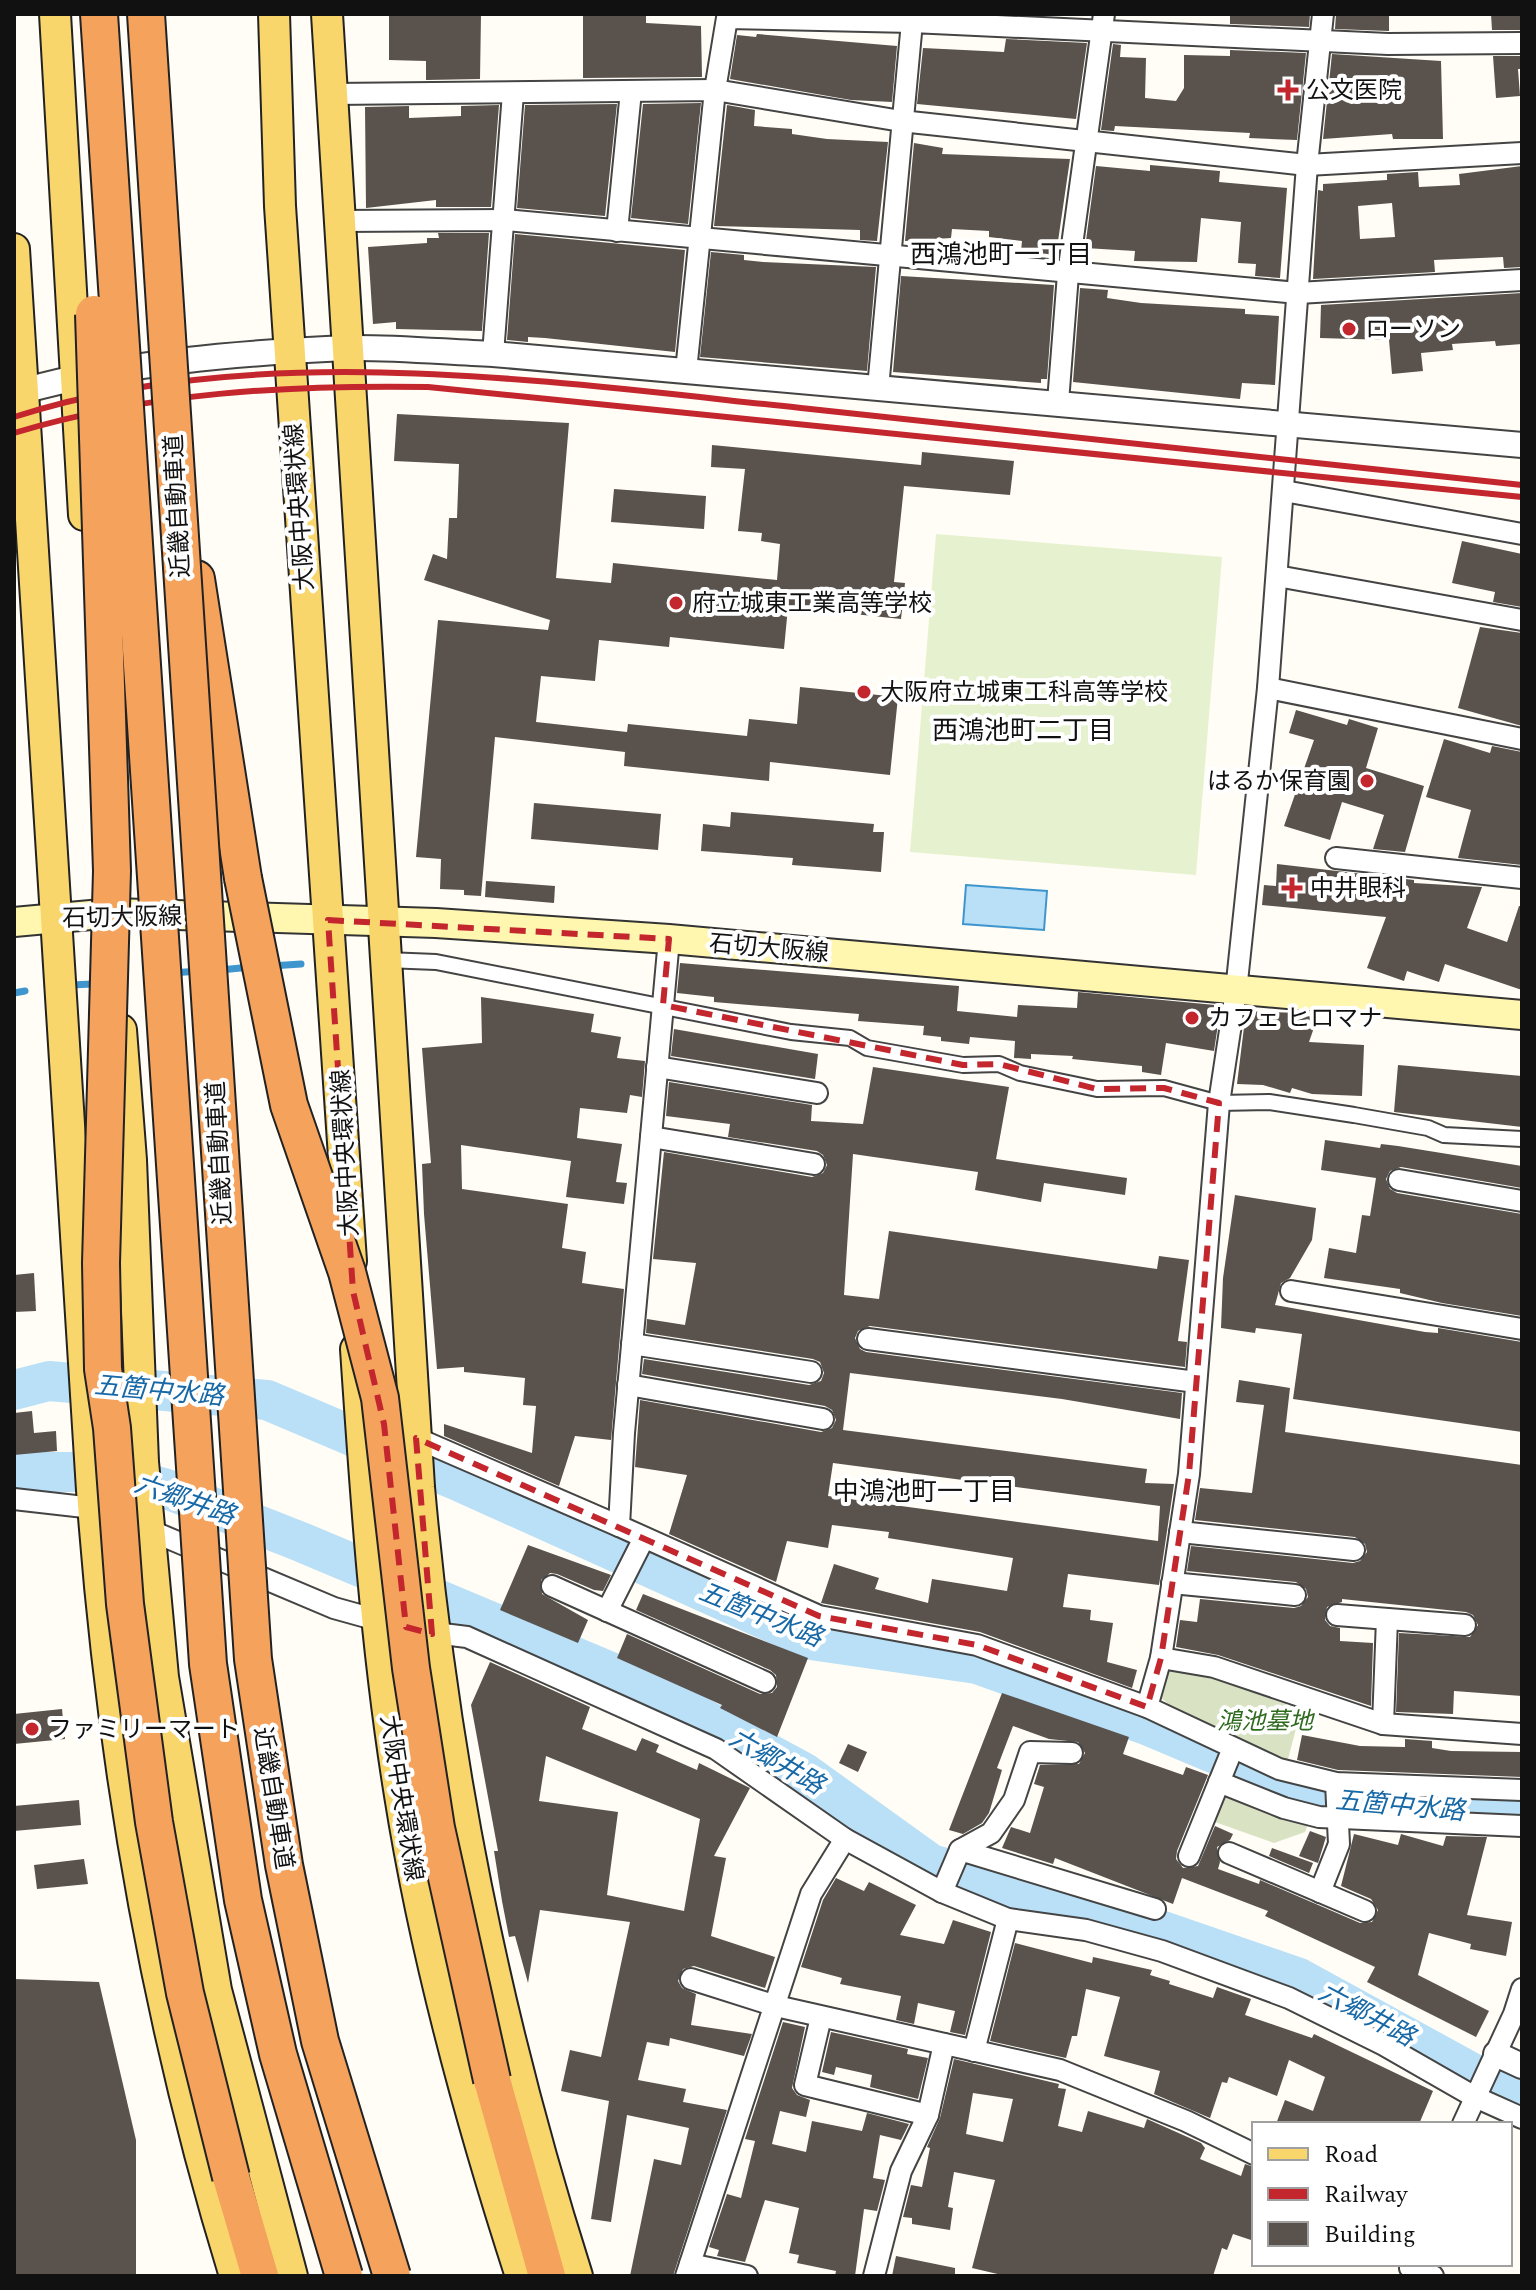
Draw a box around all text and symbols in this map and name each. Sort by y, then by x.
place label: 公文医院 [1306,73,1402,109]
marker: 公文医院 [1277,79,1299,101]
district label: 西鴻池町一丁目 [910,235,1092,275]
place label: ローソン [1365,312,1461,348]
marker: ローソン [1340,320,1358,338]
street label: 大阪中央環状線 [276,422,324,592]
street label: 近畿自動車道 [156,433,200,579]
place label: 府立城東工業高等学校 [692,586,932,622]
marker: 府立城東工業高等学校 [667,594,685,612]
place label: 大阪府立城東工科高等学校 [880,675,1168,711]
marker: 大阪府立城東工科高等学校 [855,683,873,701]
district label: 西鴻池町二丁目 [932,711,1114,751]
place label: はるか保育園 [1207,764,1351,800]
marker: はるか保育園 [1358,772,1376,790]
place label: 中井眼科 [1310,871,1406,907]
marker: 中井眼科 [1281,877,1303,899]
street label: 石切大阪線 [62,899,182,937]
street label: 石切大阪線 [708,926,830,972]
place label: カフェ ヒロマナ [1208,1001,1382,1037]
marker: カフェ ヒロマナ [1183,1009,1201,1027]
street label: 大阪中央環状線 [324,1068,368,1238]
street label: 近畿自動車道 [198,1080,242,1226]
water label: 五箇中水路 [92,1365,227,1417]
water label: 六郷井路 [129,1464,242,1536]
district label: 中鴻池町一丁目 [833,1472,1015,1512]
water label: 五箇中水路 [693,1572,830,1659]
park label: 鴻池墓地 [1217,1704,1316,1740]
place label: ファミリーマート [48,1712,240,1748]
street label: 大阪中央環状線 [370,1712,432,1884]
water label: 六郷井路 [721,1719,833,1806]
marker: ファミリーマート [23,1720,41,1738]
street label: 近畿自動車道 [244,1724,302,1872]
water label: 五箇中水路 [1333,1780,1468,1832]
water label: 六郷井路 [1311,1973,1424,2058]
legend [1252,2122,1512,2266]
text: Road [1324,2137,1378,2173]
text: Railway [1324,2177,1409,2213]
text: Building [1324,2217,1416,2253]

